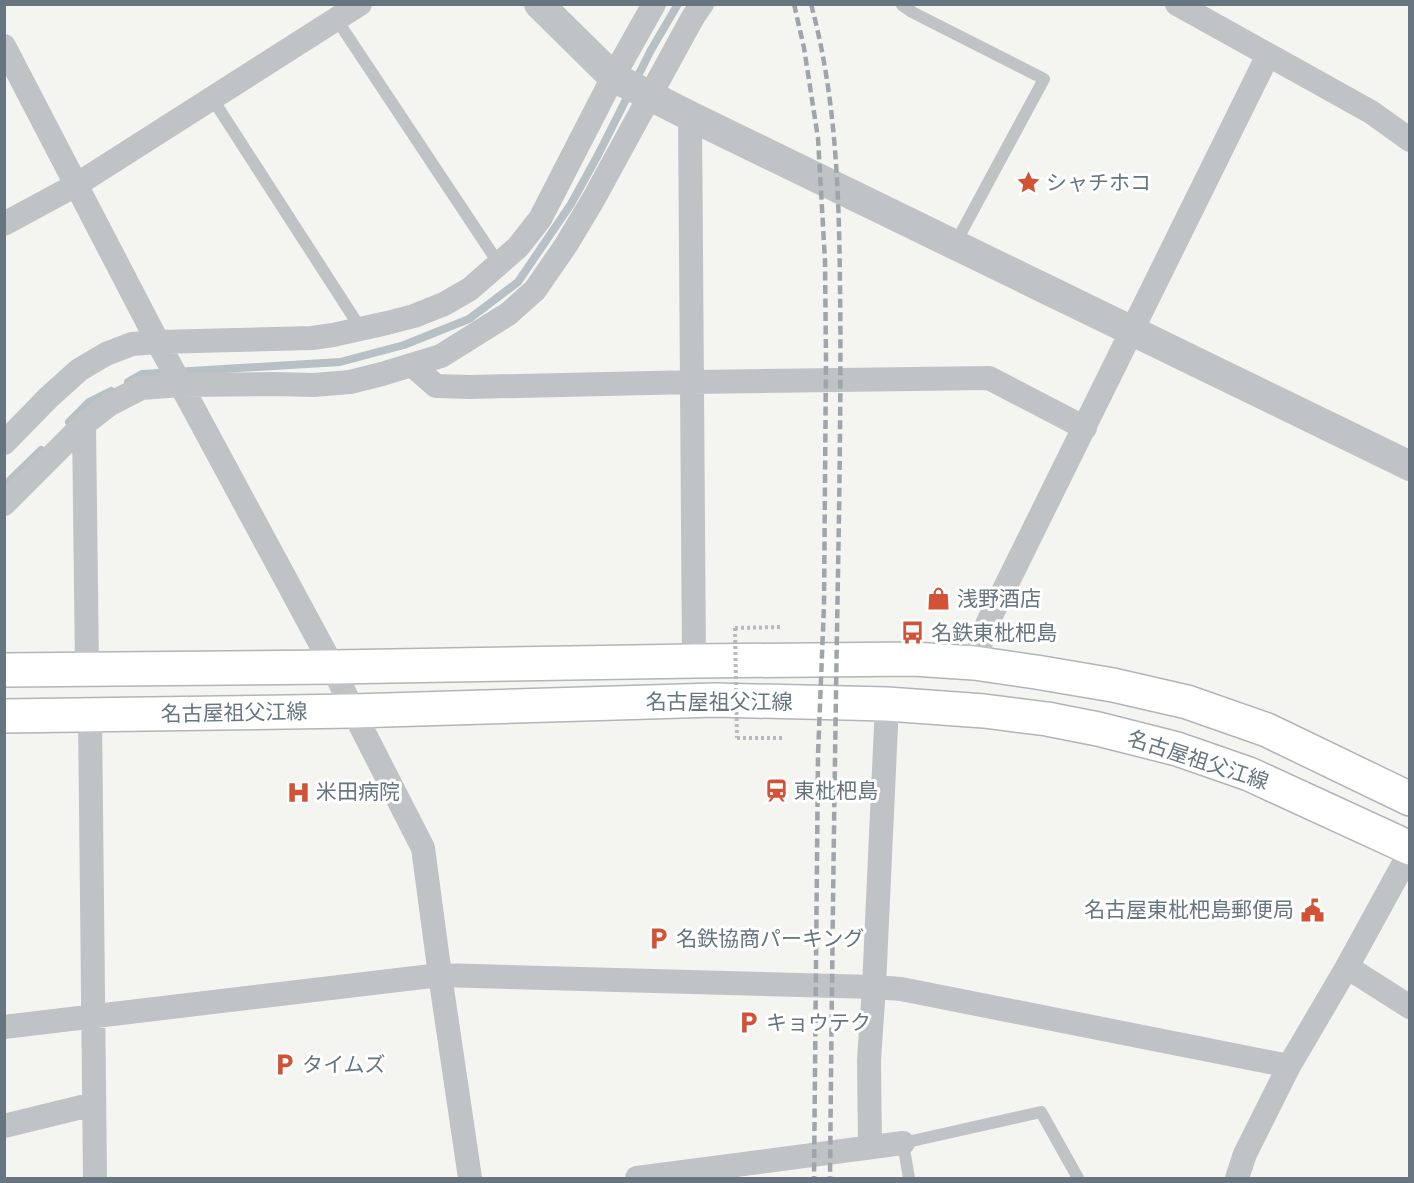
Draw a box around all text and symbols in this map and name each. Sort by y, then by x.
place icon: シャチホコ [1015,170,1041,196]
place label: シャチホコ [1046,173,1151,194]
shop icon: 浅野酒店 [926,586,952,612]
place label: 浅野酒店 [957,588,1041,610]
bus stop icon: 名鉄東枇杷島 [900,620,926,646]
place label: 名鉄東枇杷島 [931,622,1057,644]
street label: 名古屋祖父江線 [646,691,793,713]
street label: 名古屋祖父江線 [160,701,308,725]
street label: 名古屋祖父江線 [1125,727,1271,793]
station icon: 東枇杷島 [763,778,789,804]
hospital icon: 米田病院 [285,779,311,805]
place label: 東枇杷島 [794,780,878,802]
place label: 米田病院 [316,781,400,803]
public building icon: 名古屋東枇杷島郵便局 [1299,897,1325,923]
place label: 名古屋東枇杷島郵便局 [1084,899,1294,921]
parking icon: 名鉄協商パーキング [645,926,671,952]
place label: 名鉄協商パーキング [676,928,864,950]
parking icon: キョウテク [735,1010,761,1036]
place label: キョウテク [766,1012,871,1034]
parking icon: タイムズ [271,1052,297,1078]
place label: タイムズ [302,1053,386,1076]

